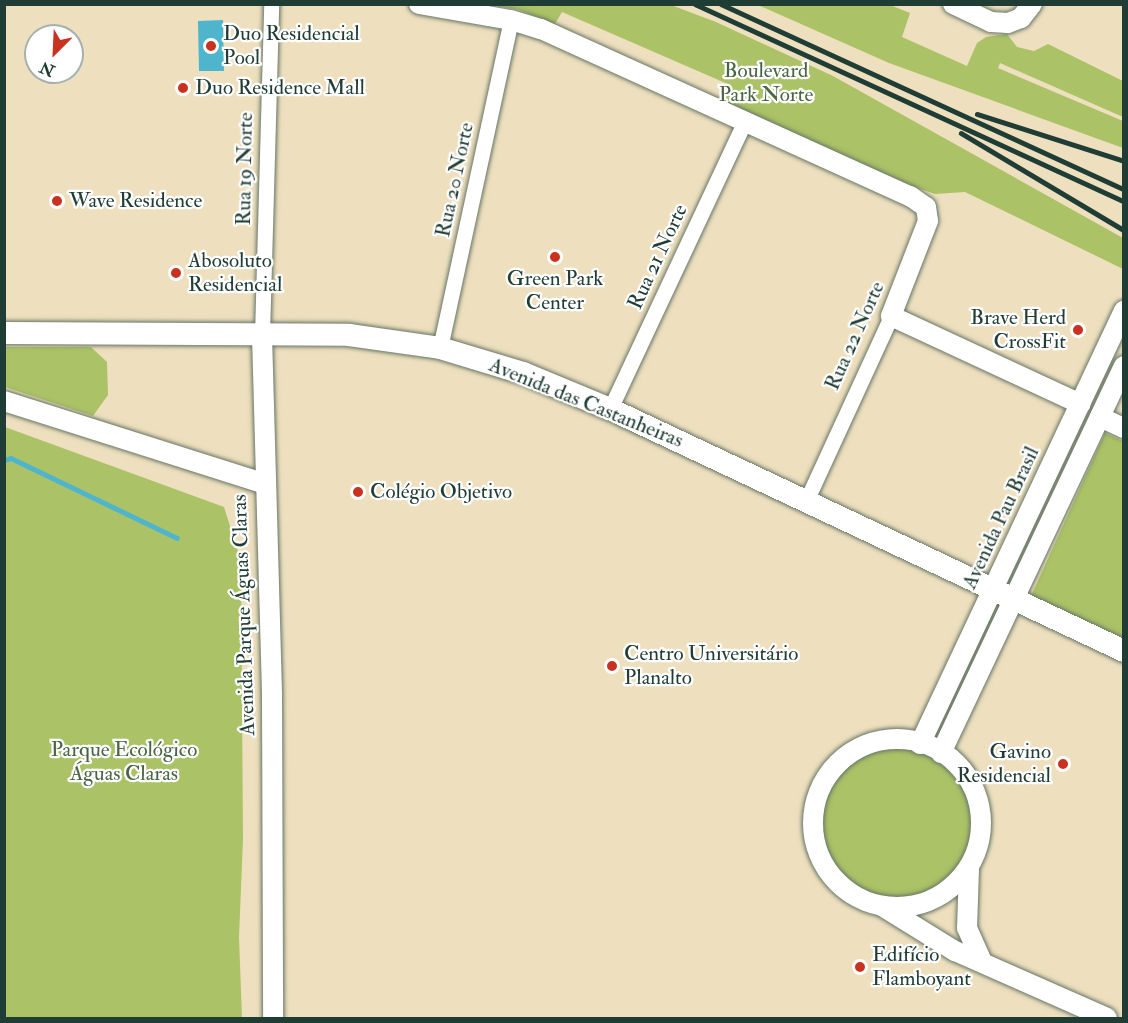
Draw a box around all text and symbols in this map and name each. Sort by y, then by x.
place label: Duo Residencial Pool [223,21,360,71]
north arrow [24,24,84,84]
marker: Duo Residencial Pool [204,39,218,53]
text: N [37,57,58,81]
park label: Boulevard Park Norte [719,58,813,108]
place label: Duo Residence Mall [195,75,365,101]
marker: Duo Residence Mall [176,81,190,95]
street label: Rua 19 Norte [231,112,259,226]
street label: Rua 20 Norte [431,120,479,240]
place label: Wave Residence [69,188,202,214]
marker: Wave Residence [50,194,64,208]
street label: Rua 21 Norte [623,200,693,314]
place label: Abosoluto Residencial [188,248,282,298]
marker: Green Park Center [548,250,562,264]
marker: Abosoluto Residencial [169,266,183,280]
place label: Green Park Center [507,266,603,316]
street label: Rua 22 Norte [820,278,890,394]
place label: Brave Herd CrossFit [970,305,1066,355]
marker: Brave Herd CrossFit [1071,323,1085,337]
street label: Avenida das Castanheiras [485,353,687,453]
street label: Avenida Pau Brasil [957,443,1045,593]
place label: Colégio Objetivo [370,479,512,505]
marker: Colégio Objetivo [351,485,365,499]
street label: Avenida Parque Águas Claras [227,494,261,736]
place label: Centro Universitário Planalto [624,641,798,691]
marker: Centro Universitário Planalto [605,659,619,673]
park label: Parque Ecológico Águas Claras [51,737,197,787]
place label: Gavino Residencial [957,739,1051,789]
marker: Gavino Residencial [1056,757,1070,771]
place label: Edifício Flamboyant [872,942,971,992]
marker: Edifício Flamboyant [853,960,867,974]

